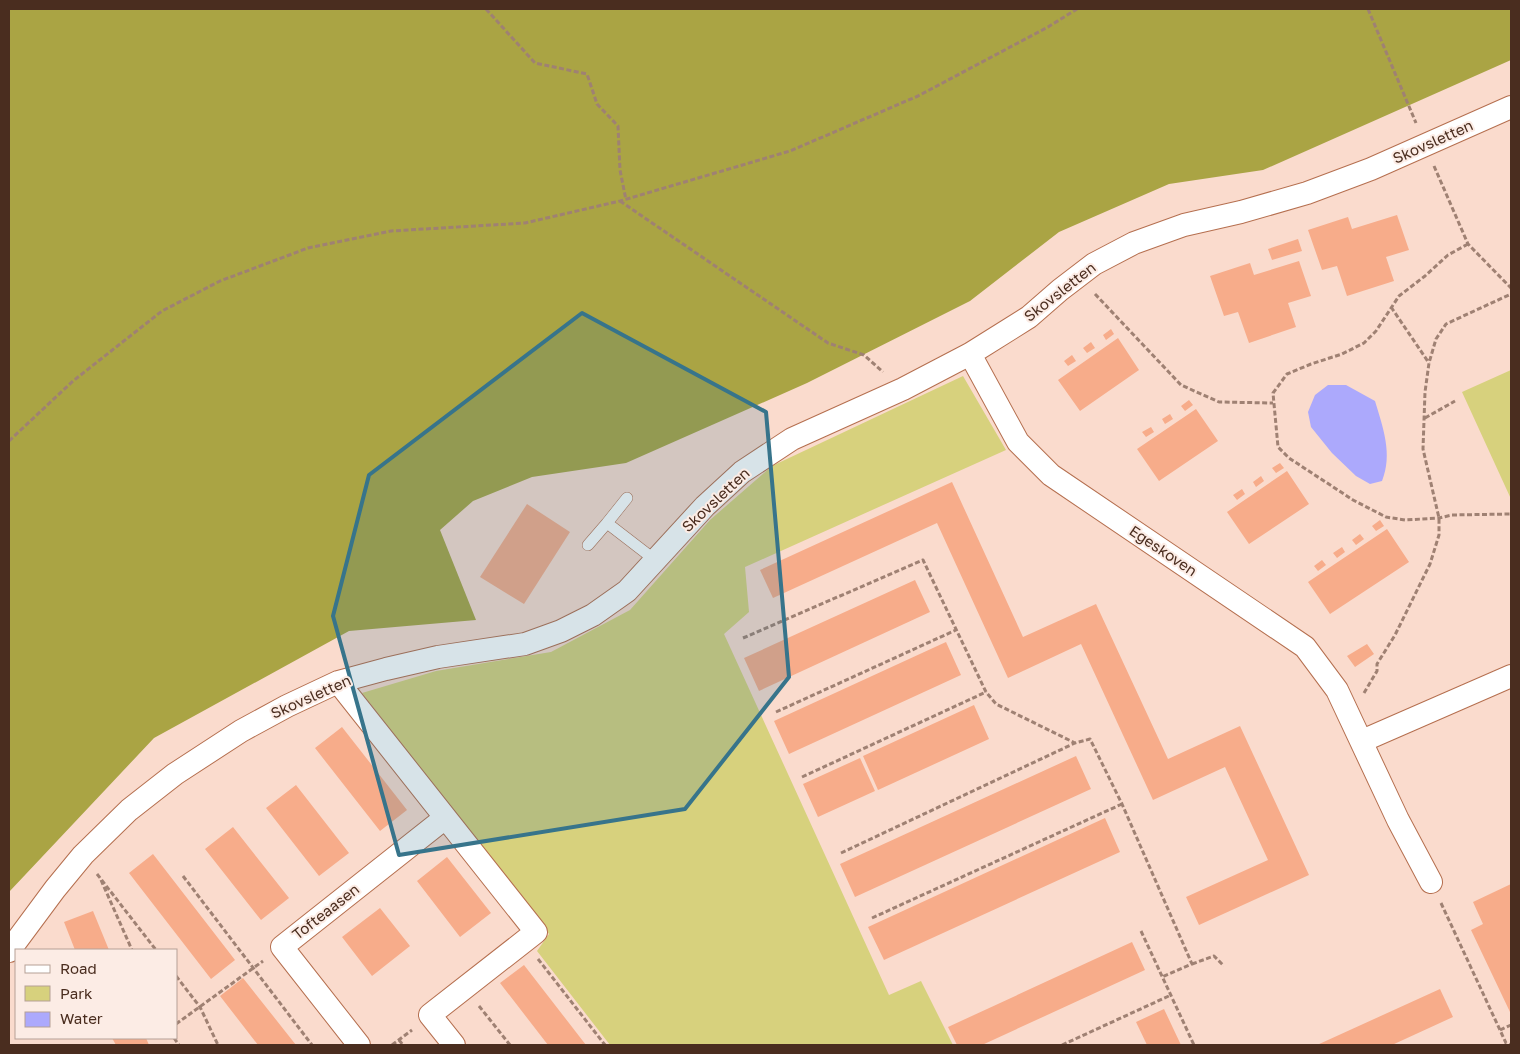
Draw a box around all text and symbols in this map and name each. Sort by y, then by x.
street label: Skovsletten [1390,115,1476,167]
street label: Skovsletten [1020,258,1099,325]
street label: Skovsletten [678,463,753,535]
street label: Egeskoven [1126,521,1201,579]
street label: Skovsletten [268,670,354,722]
street label: Tofteaasen [288,880,362,943]
legend [15,949,178,1039]
text: Road [60,959,97,977]
text: Park [60,984,93,1002]
text: Water [60,1009,103,1027]

